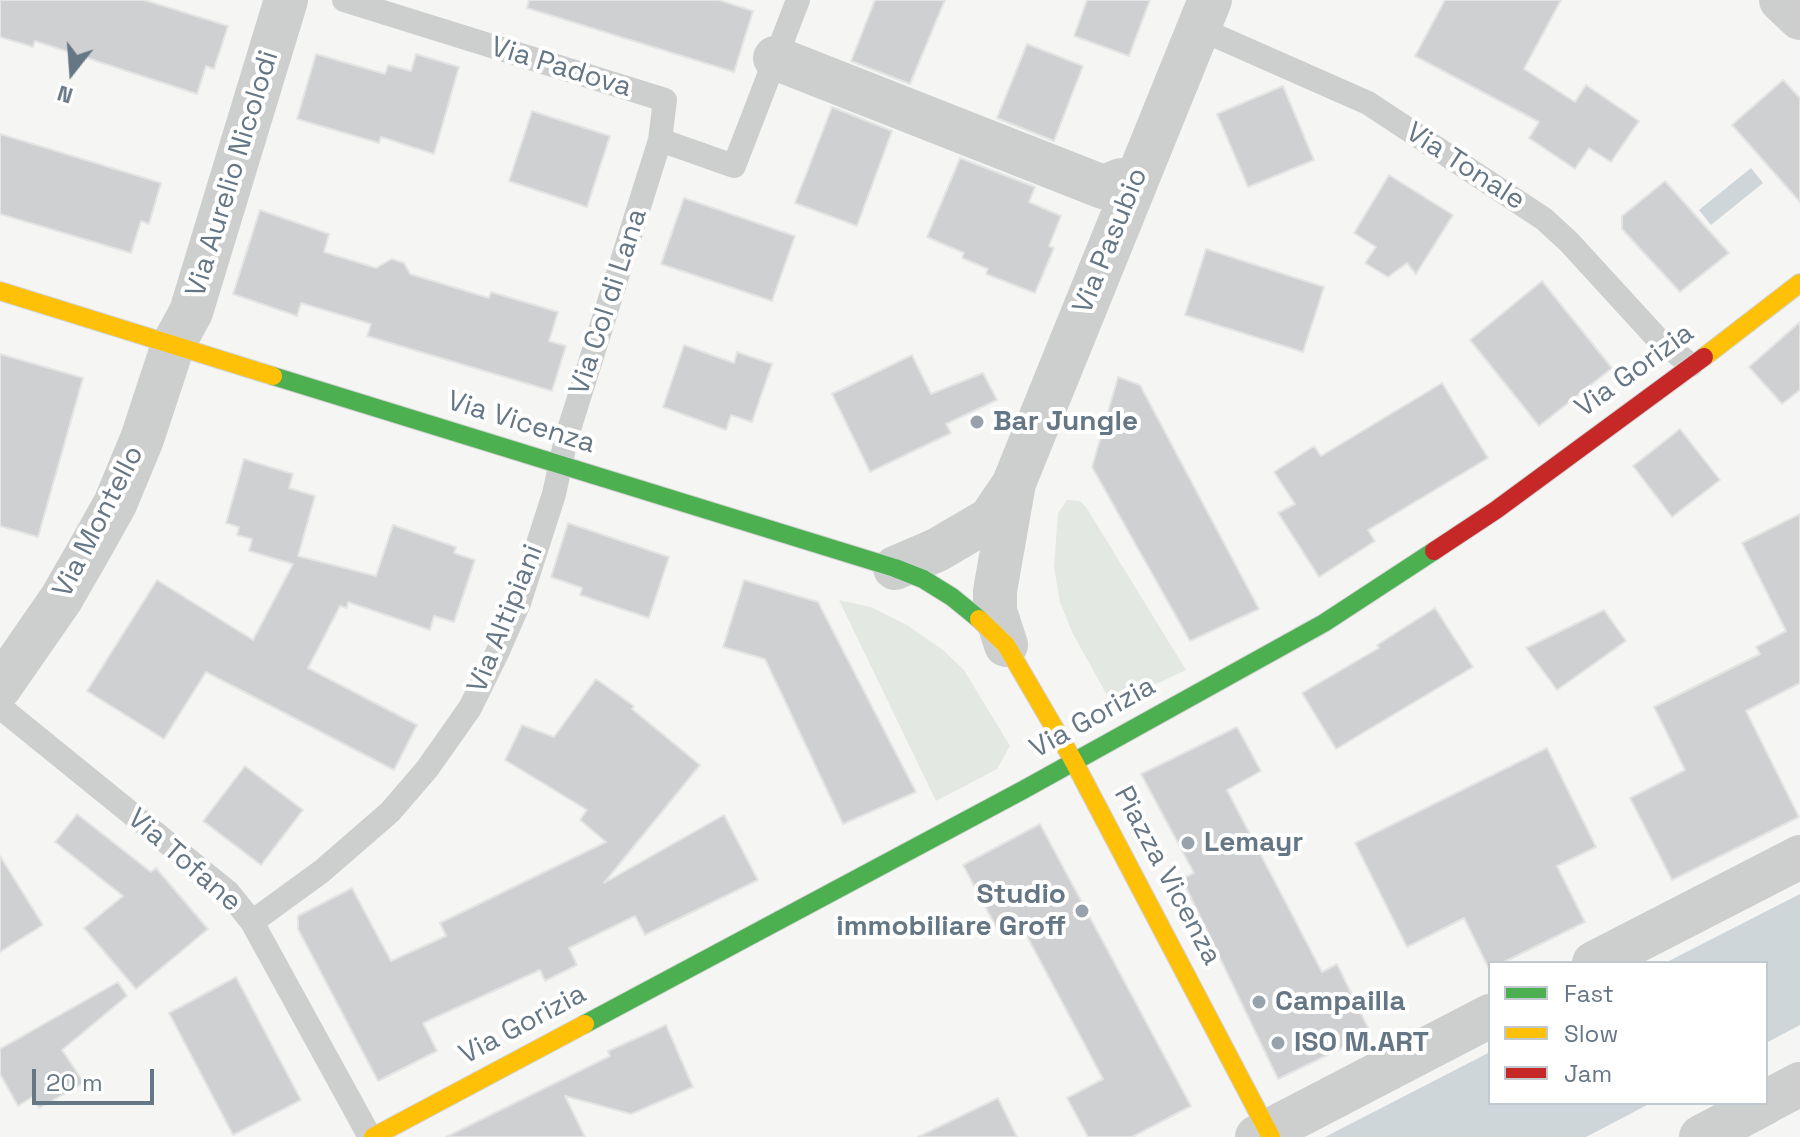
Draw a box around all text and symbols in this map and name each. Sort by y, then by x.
street label: Via Padova [487,31,635,105]
north arrow [32,32,112,112]
street label: Via Aurelio Nicolodi [180,47,286,301]
text: N [54,79,76,110]
street label: Via Tonale [1399,116,1531,218]
street label: Via Pasubio [1067,163,1155,319]
street label: Via Col di Lana [563,205,655,399]
street label: Via Gorizia [1569,317,1701,425]
street label: Via Vicenza [443,385,599,461]
place label: Bar Jungle [993,405,1138,439]
marker: Bar Jungle [968,413,986,431]
street label: Via Montello [46,441,152,603]
street label: Via Altipiani [461,540,551,698]
street label: Via Gorizia [1024,670,1162,766]
street label: Piazza Vicenza [1106,781,1228,971]
street label: Via Tofane [120,802,248,920]
place label: Lemayr [1204,826,1303,860]
marker: Lemayr [1179,834,1197,852]
place label: Studio immobiliare Groff [836,878,1066,944]
marker: Studio immobiliare Groff [1073,902,1091,920]
legend [1488,961,1768,1105]
street label: Via Gorizia [454,978,592,1072]
text: Fast [1564,978,1614,1009]
place label: Campailla [1275,985,1406,1019]
marker: Campailla [1250,993,1268,1011]
text: Slow [1564,1018,1618,1049]
place label: ISO M.ART [1294,1026,1429,1060]
marker: ISO M.ART [1269,1034,1287,1052]
scale bar [36,1053,158,1103]
text: Jam [1564,1058,1612,1089]
text: 20 m [46,1067,103,1098]

